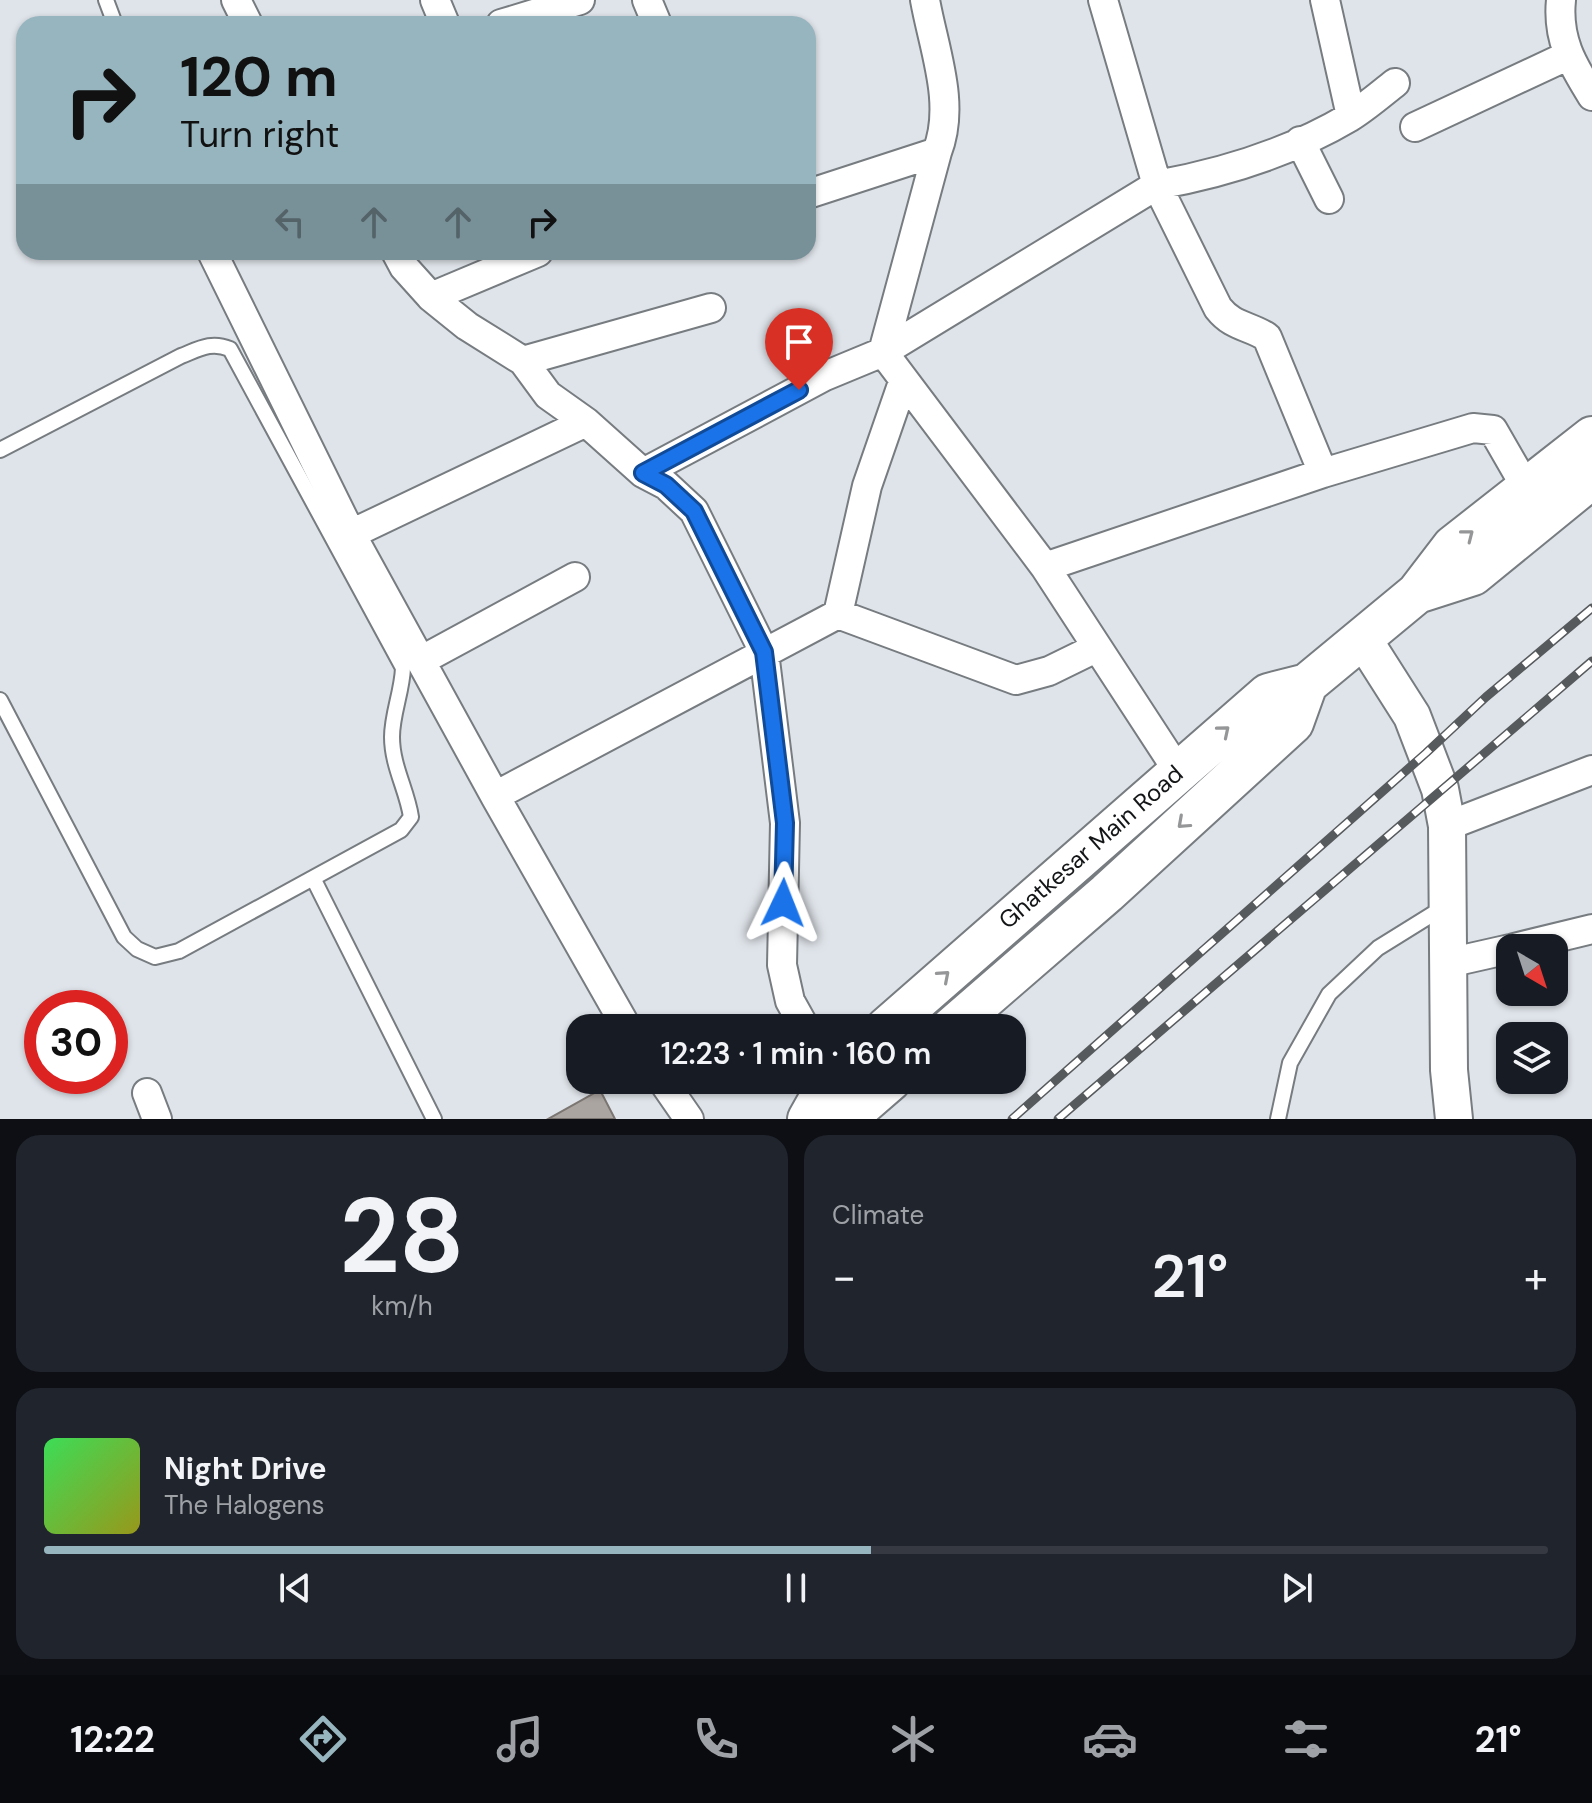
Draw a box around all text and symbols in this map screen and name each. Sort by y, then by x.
text: 120 m [180,40,338,113]
icon: right [48,48,152,152]
text: Turn right [180,111,339,158]
icon: left [268,200,312,244]
icon: ahead [352,200,396,244]
icon: ahead [436,200,480,244]
icon: right [520,200,564,244]
pin [765,308,833,390]
icon: arrive [777,320,821,364]
one-way arrow [1459,530,1474,544]
one-way arrow [1215,726,1230,741]
street label: Ghatkesar Main Road [992,758,1189,935]
one-way arrow [1178,814,1193,828]
position arrow [741,861,825,945]
north arrow [1496,934,1568,1006]
map controls [1496,934,1568,1094]
one-way arrow [935,972,950,986]
speed limit sign: 30 [24,990,128,1094]
button: layers [1496,1022,1568,1094]
text: 12:23 · 1 min · 160 m [661,1034,931,1073]
text: 28 [339,1169,465,1304]
text: Climate [832,1198,924,1232]
text: 21° [1152,1237,1228,1316]
text: − [832,1248,856,1306]
text: + [1524,1248,1548,1306]
text: km/h [371,1289,433,1323]
text: Night Drive [164,1449,327,1488]
text: The Halogens [164,1488,324,1522]
icon: previous [273,1566,317,1610]
icon: pause [774,1566,818,1610]
icon: next [1275,1566,1319,1610]
icon: directions [295,1711,351,1767]
icon: music [492,1711,548,1767]
icon: phone [688,1711,744,1767]
icon: climate [885,1711,941,1767]
icon: car [1082,1711,1138,1767]
icon: filters [1278,1711,1334,1767]
text: 12:22 [70,1716,155,1763]
text: 21° [1475,1716,1522,1763]

